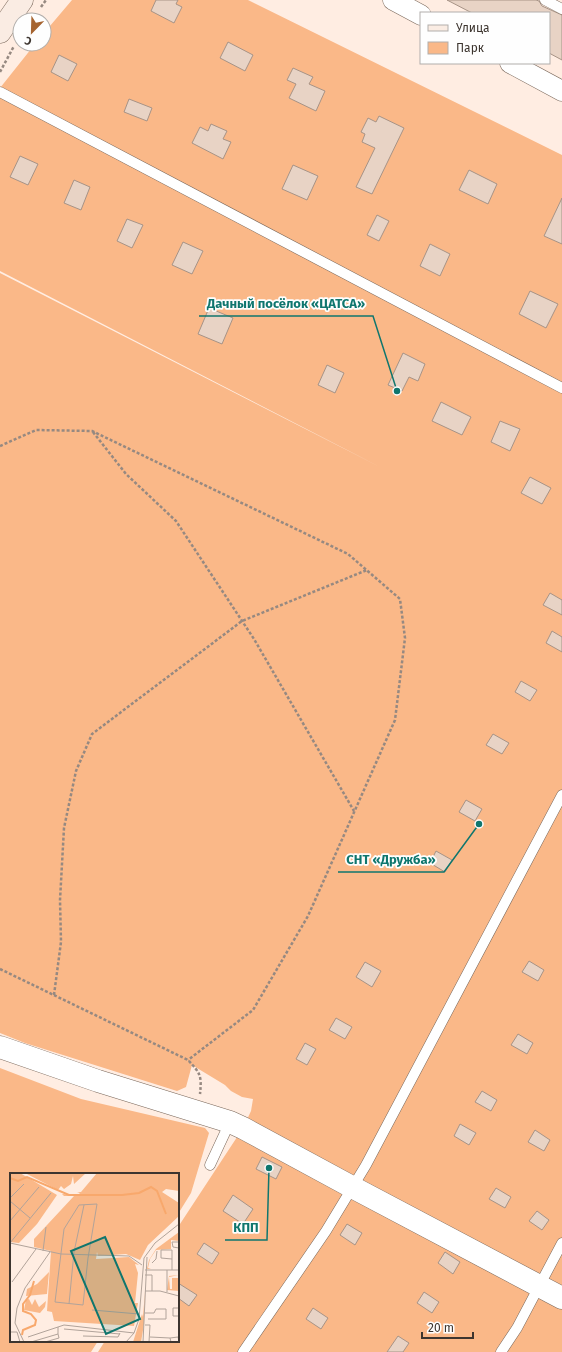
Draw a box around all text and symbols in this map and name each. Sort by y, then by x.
north arrow [12,12,52,52]
legend [420,12,550,64]
text: Улица [456,21,490,35]
text: С [22,33,34,48]
text: Парк [456,41,485,55]
callout: Дачный посёлок «ЦАТСА» [199,291,373,316]
text: Дачный посёлок «ЦАТСА» [206,296,365,311]
callout: СНТ «Дружба» [338,847,444,872]
text: СНТ «Дружба» [346,852,436,867]
inset map [10,1173,179,1342]
callout: КПП [225,1215,267,1240]
text: КПП [233,1220,259,1235]
scale bar [422,1314,473,1340]
text: 20 m [428,1321,454,1335]

